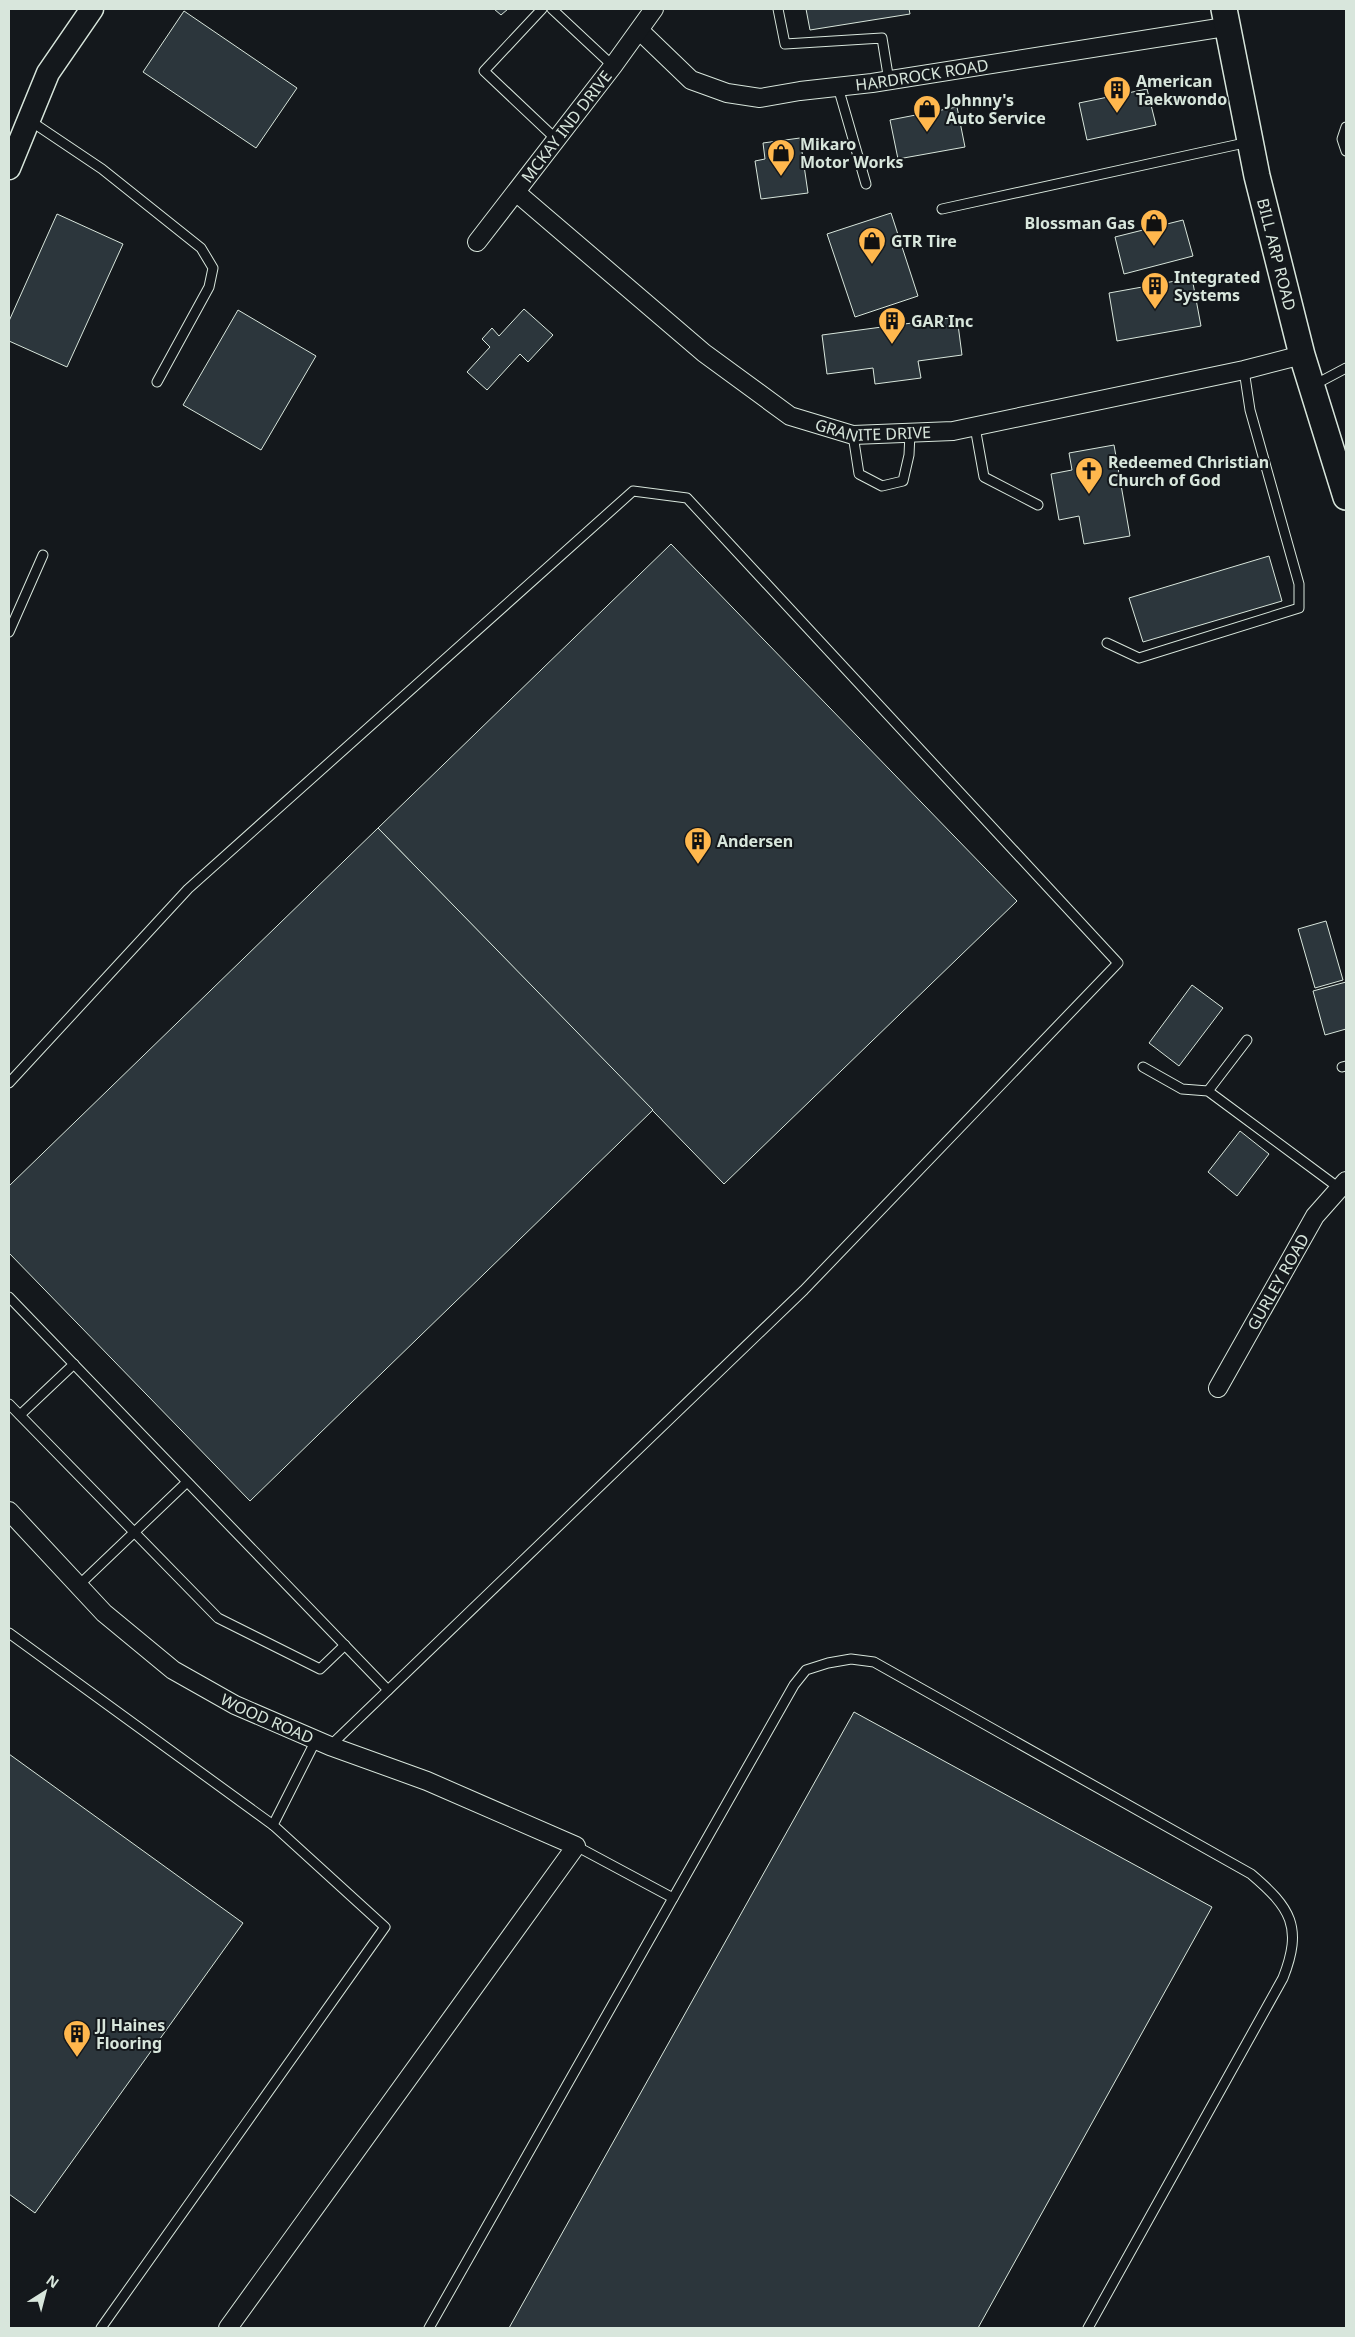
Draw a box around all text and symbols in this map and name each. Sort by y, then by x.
street label: HARDROCK ROAD [854,54,990,96]
street label: MCKAY IND DRIVE [516,66,617,187]
place label: American Taekwondo [1136,70,1227,110]
building icon: American Taekwondo [1102,75,1132,114]
place label: Johnny's Auto Service [944,89,1046,129]
shop icon: Johnny's Auto Service [912,94,942,133]
place label: Mikaro Motor Works [800,133,904,173]
shop icon: Mikaro Motor Works [766,138,796,177]
street label: BILL ARP ROAD [1252,196,1301,313]
shop icon: Blossman Gas [1139,208,1169,247]
place label: Blossman Gas [1025,212,1135,234]
shop icon: GTR Tire [857,226,887,265]
place label: GTR Tire [891,230,957,252]
place label: Integrated Systems [1174,266,1260,306]
building icon: Integrated Systems [1140,271,1170,310]
building icon: GAR Inc [877,306,907,345]
place label: GAR Inc [911,310,973,332]
street label: GRANITE DRIVE [812,413,931,447]
place label: Redeemed Christian Church of God [1108,451,1269,491]
church icon: Redeemed Christian Church of God [1074,456,1104,495]
building icon: Andersen [683,826,713,865]
place label: Andersen [717,830,793,852]
street label: GURLEY ROAD [1242,1229,1314,1334]
street label: WOOD ROAD [217,1688,317,1749]
place label: JJ Haines Flooring [94,2014,165,2054]
building icon: JJ Haines Flooring [62,2019,92,2058]
north arrow [20,2267,70,2317]
text: N [43,2270,63,2292]

